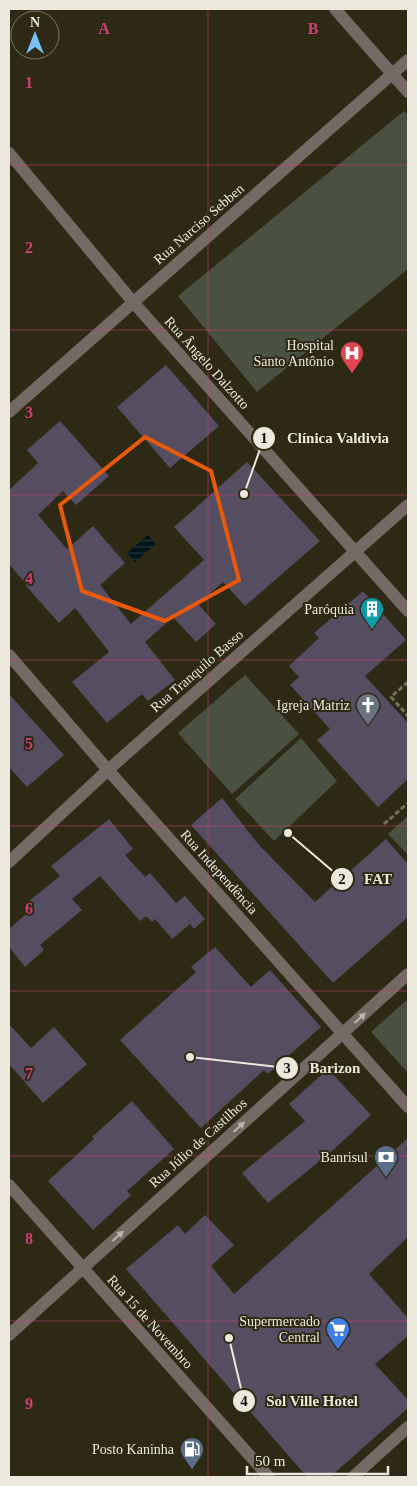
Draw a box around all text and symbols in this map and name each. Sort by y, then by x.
north arrow [10,10,60,60]
text: N [30,15,40,30]
text: A [98,20,110,37]
text: B [308,20,319,37]
text: 1 [25,74,33,91]
street label: Rua Narciso Sebben [151,181,247,267]
text: 2 [25,239,33,256]
street label: Rua Ângelo Dalzotto [162,313,253,412]
place label: Hospital Santo Antônio [253,338,334,369]
hospital icon: Hospital Santo Antônio [339,340,365,374]
text: 3 [25,404,33,421]
callout: Clínica Valdivia [252,423,399,453]
text: 1 [260,430,268,446]
text: Clínica Valdivia [287,430,390,446]
text: 4 [25,570,33,587]
building icon: Paróquia [359,596,385,630]
place label: Paróquia [304,602,355,617]
street label: Rua Tranquilo Basso [148,627,246,715]
church icon: Igreja Matriz [355,692,381,726]
place label: Igreja Matriz [277,698,350,713]
text: 5 [25,735,33,752]
street label: Rua Independência [177,827,261,918]
callout: FAT [329,864,402,894]
text: 2 [338,871,346,887]
text: FAT [364,871,392,887]
text: 6 [25,900,33,917]
one-way arrow [353,1012,365,1024]
callout: Barizon [274,1053,370,1083]
text: 3 [283,1060,291,1076]
text: Barizon [310,1060,361,1076]
text: 7 [25,1065,33,1082]
street label: Rua Júlio de Castilhos [146,1095,250,1191]
one-way arrow [233,1121,245,1133]
bank icon: Banrisul [373,1144,399,1178]
place label: Banrisul [321,1150,368,1165]
text: 8 [25,1230,33,1247]
one-way arrow [112,1230,124,1242]
street label: Rua 15 de Novembro [104,1272,196,1372]
place label: Supermercado Central [239,1314,320,1345]
supermarket icon: Supermercado Central [325,1316,351,1350]
callout: Sol Ville Hotel [231,1386,368,1416]
text: 4 [240,1393,248,1409]
text: Sol Ville Hotel [266,1393,358,1409]
text: 9 [25,1395,33,1412]
fuel station icon: Posto Kaninha [179,1436,205,1470]
place label: Posto Kaninha [92,1442,175,1457]
scale bar [247,1444,388,1476]
text: 50 m [255,1453,286,1469]

